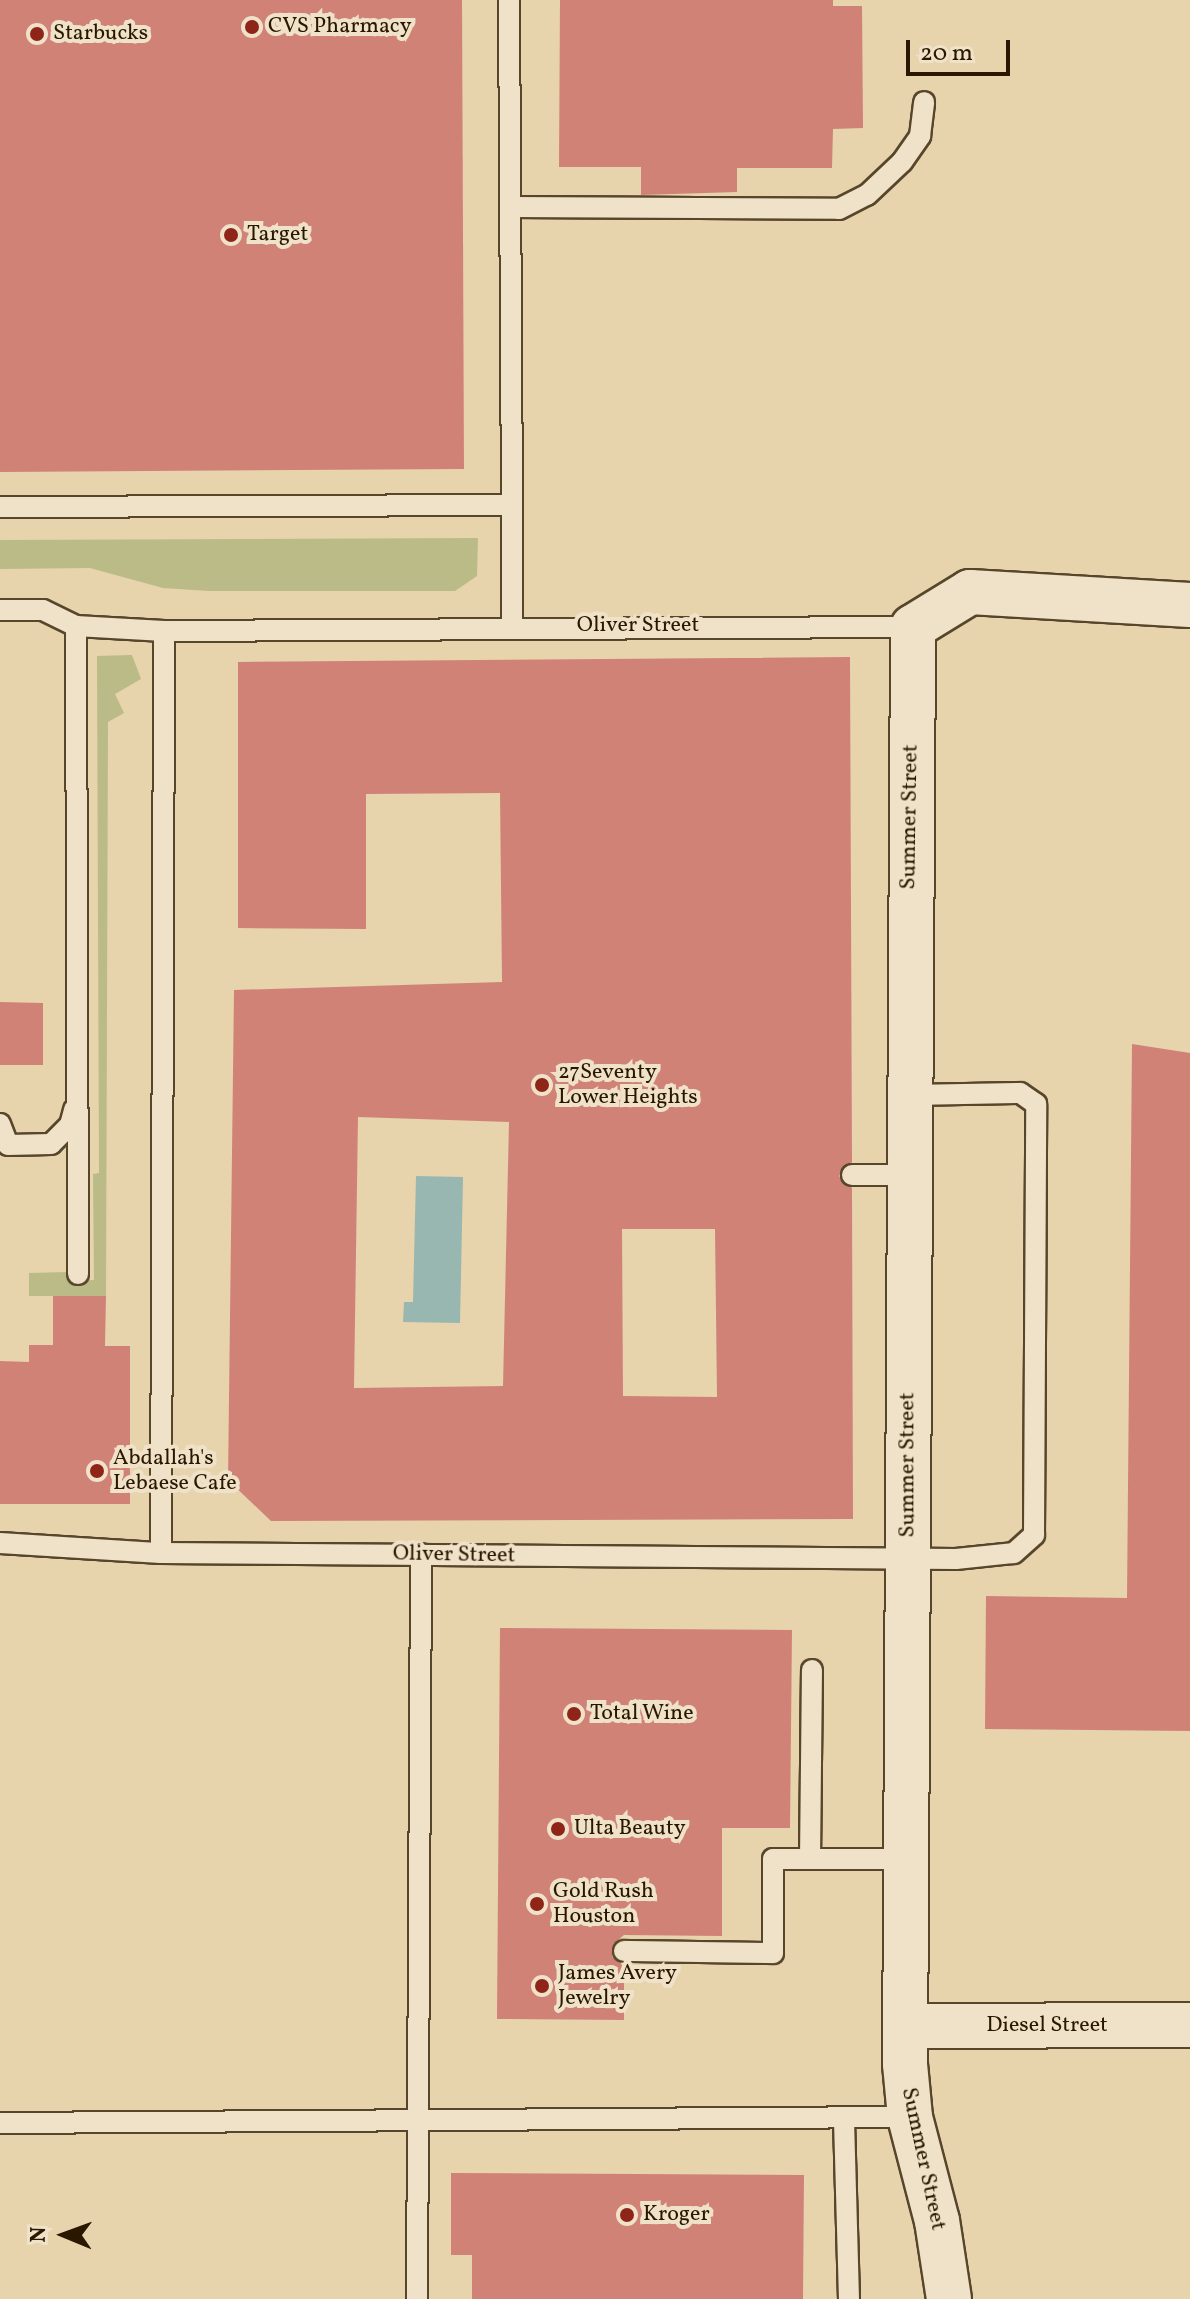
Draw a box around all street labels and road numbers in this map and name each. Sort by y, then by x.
street label: Oliver Street [577,613,699,639]
street label: Summer Street [896,744,924,890]
street label: Summer Street [895,1392,921,1538]
street label: Oliver Street [393,1541,515,1569]
street label: Diesel Street [986,2013,1108,2039]
street label: Summer Street [895,2085,951,2233]

